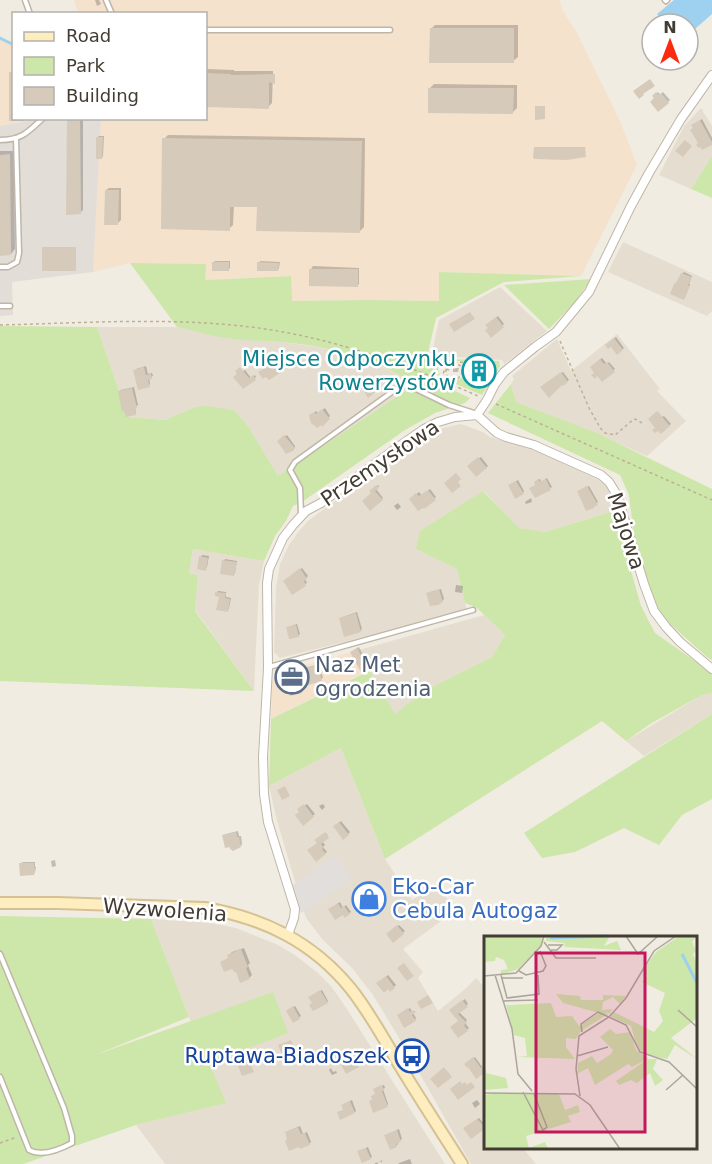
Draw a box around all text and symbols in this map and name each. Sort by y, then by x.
legend [12,12,207,120]
north arrow [640,12,700,72]
text: N [663,18,677,37]
text: Road [66,25,111,46]
text: Park [66,55,105,76]
text: Building [66,85,139,106]
place label: Miejsce Odpoczynku Rowerzystów [242,347,456,395]
building icon: Miejsce Odpoczynku Rowerzystów [461,353,497,389]
street label: Przemysłowa [316,415,444,511]
street label: Majowa [602,489,650,573]
place label: Naz Met ogrodzenia [315,653,431,701]
office icon: Naz Met ogrodzenia [274,659,310,695]
place label: Eko-Car Cebula Autogaz [392,875,558,923]
shop icon: Eko-Car Cebula Autogaz [351,881,387,917]
street label: Wyzwolenia [102,894,228,926]
inset map [484,936,697,1149]
bus stop icon: Ruptawa-Biadoszek [394,1038,430,1074]
place label: Ruptawa-Biadoszek [184,1044,390,1068]

